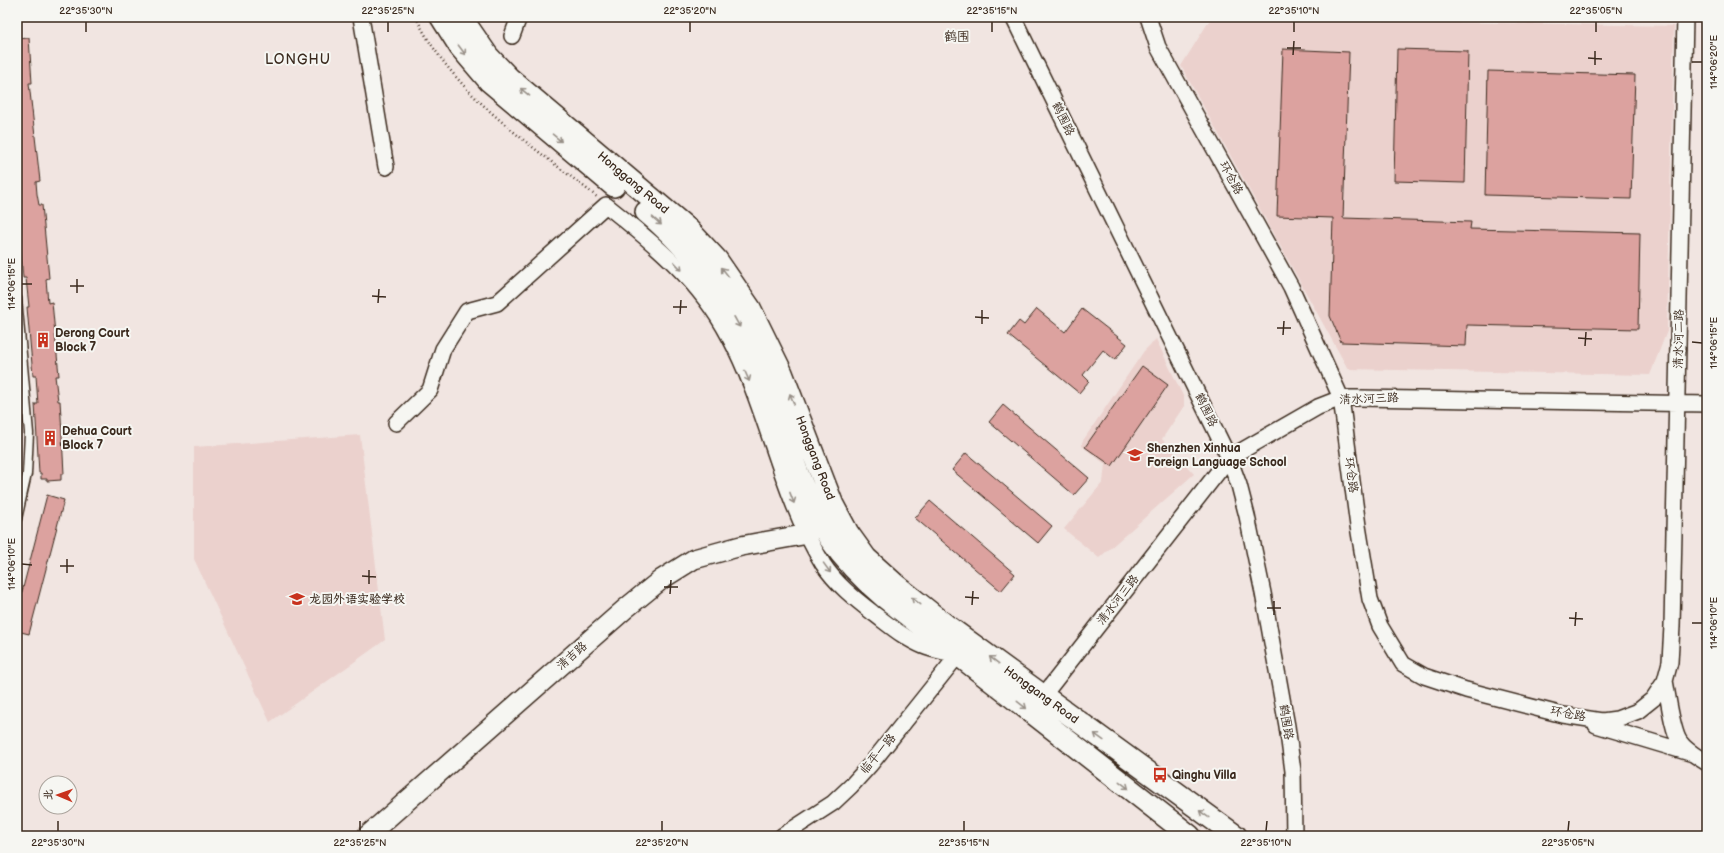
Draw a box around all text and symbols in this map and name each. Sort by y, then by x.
text: 22°35'30"N [59,5,113,17]
text: 22°35'25"N [361,5,415,17]
text: 22°35'20"N [663,5,717,17]
text: 22°35'15"N [966,5,1018,17]
text: 22°35'10"N [1268,5,1320,17]
text: 22°35'05"N [1569,5,1623,17]
district label: 鹤围 [944,29,970,45]
text: 114°06'20"E [1708,34,1720,89]
one-way arrow [458,44,466,55]
district label: LONGHU [265,51,331,68]
one-way arrow [520,87,530,96]
street label: 鹤围路 [1048,100,1078,138]
one-way arrow [551,134,562,142]
street label: Honggang Road [594,149,672,217]
street label: 环仓路 [1216,159,1246,197]
one-way arrow [651,217,662,226]
text: 114°06'15"E [6,257,18,310]
one-way arrow [674,261,683,271]
one-way arrow [721,266,730,277]
street label: 清水河二路 [1671,309,1687,369]
one-way arrow [734,316,742,328]
text: 114°06'15"E [1708,316,1720,369]
place label: Derong Court Block 7 [55,326,129,355]
building icon: Derong Court Block 7 [34,331,52,349]
one-way arrow [744,369,752,381]
street label: 清水河三路 [1339,390,1399,408]
street label: 鹤围路 [1191,391,1221,429]
one-way arrow [788,393,796,405]
street label: Honggang Road [792,414,838,502]
place label: Dehua Court Block 7 [62,424,132,453]
building icon: Dehua Court Block 7 [41,429,59,447]
place label: Shenzhen Xinhua Foreign Language School [1147,441,1287,470]
school or university icon: Shenzhen Xinhua Foreign Language School [1126,446,1144,464]
street label: 环仓路 [1341,456,1361,494]
one-way arrow [788,491,796,503]
text: 114°06'10"E [6,537,18,590]
one-way arrow [823,563,831,574]
street label: 清水河三路 [1094,572,1142,628]
school or university icon: 龙园外语实验学校 [288,590,306,608]
place label: 龙园外语实验学校 [309,592,405,607]
text: 114°06'10"E [1708,596,1720,649]
one-way arrow [910,597,921,605]
street label: 清吉路 [553,639,591,673]
one-way arrow [989,656,1000,664]
street label: Honggang Road [1001,663,1082,727]
one-way arrow [1016,700,1027,709]
street label: 鹤围路 [1276,703,1296,741]
street label: 环仓路 [1549,703,1587,725]
street label: 临平一路 [857,731,899,777]
one-way arrow [1093,733,1104,741]
bus stop icon: Qinghu Villa [1151,766,1169,784]
place label: Qinghu Villa [1172,768,1237,783]
north arrow [38,775,78,815]
one-way arrow [1119,780,1130,789]
text: 北 [42,789,55,800]
one-way arrow [1198,810,1209,818]
text: 22°35'30"N [31,837,85,849]
text: 22°35'25"N [333,837,387,849]
text: 22°35'20"N [635,837,689,849]
text: 22°35'15"N [938,837,990,849]
text: 22°35'10"N [1240,837,1292,849]
text: 22°35'05"N [1541,837,1595,849]

